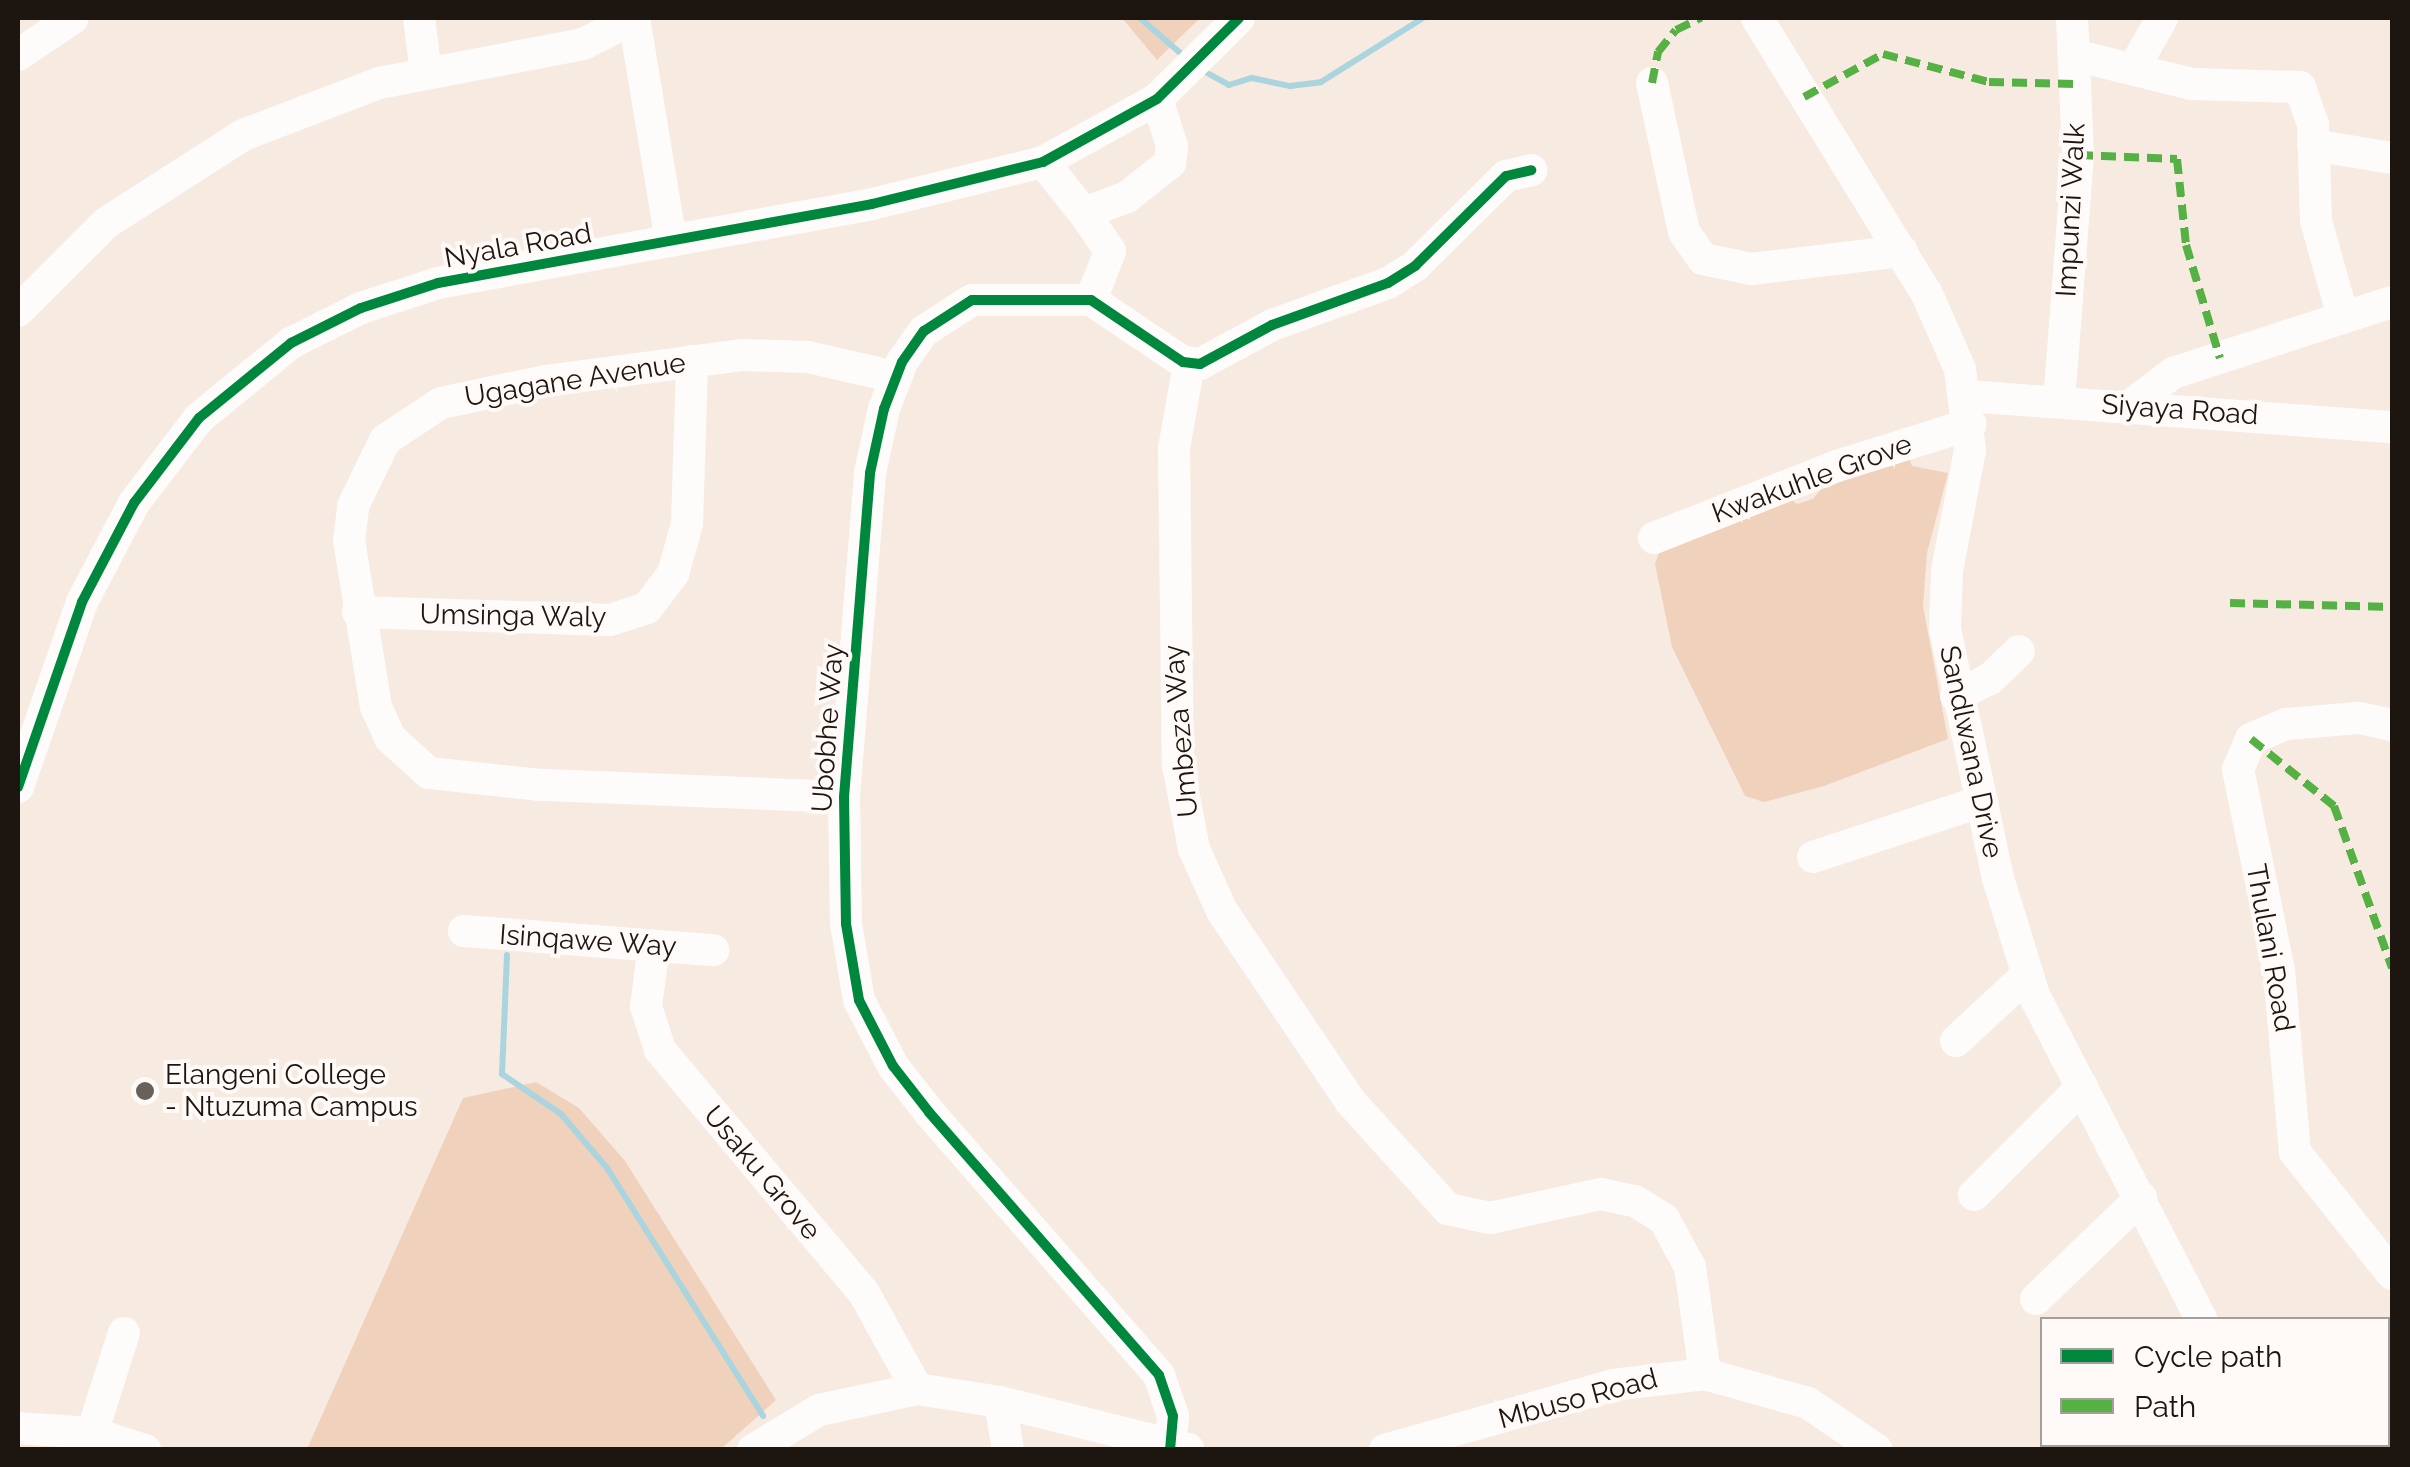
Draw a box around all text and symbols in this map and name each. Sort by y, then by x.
street label: Impunzi Walk [2050,122,2092,298]
street label: Nyala Road [442,217,594,275]
street label: Ugagane Avenue [462,346,688,414]
street label: Siyaya Road [2100,388,2260,432]
street label: Kwakuhle Grove [1708,427,1916,531]
street label: Umsinga Waly [419,598,607,634]
street label: Ubobhe Way [805,642,851,814]
street label: Umbeza Way [1157,643,1205,819]
street label: Sandlwana Drive [1932,643,2010,861]
street label: Thulani Road [2239,862,2301,1034]
street label: Isinqawe Way [498,918,678,964]
place label: Elangeni College - Ntuzuma Campus [165,1058,418,1124]
marker: Elangeni College - Ntuzuma Campus [134,1080,156,1102]
street label: Usaku Grove [696,1099,828,1247]
legend [2040,1317,2390,1447]
text: Cycle path [2134,1339,2282,1374]
street label: Mbuso Road [1495,1362,1661,1436]
text: Path [2134,1389,2196,1424]

